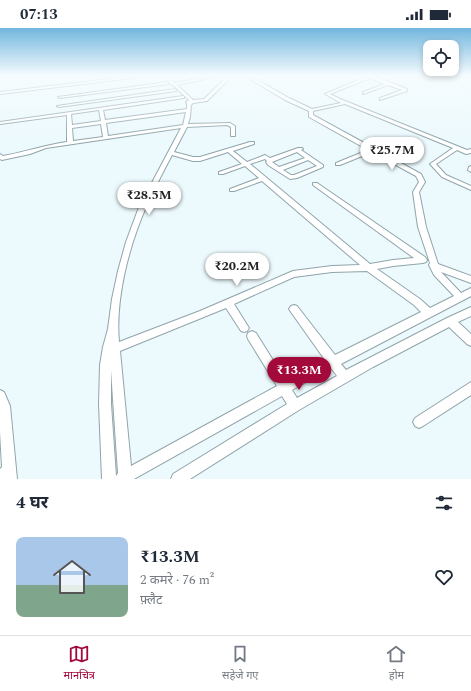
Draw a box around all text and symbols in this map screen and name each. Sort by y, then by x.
text: 07:13 [20,3,58,26]
map controls [423,40,459,76]
button: locate [423,40,459,76]
pin: ₹25.7M [359,137,425,171]
text: ₹25.7M [369,140,415,160]
pin: ₹28.5M [116,182,182,216]
text: ₹28.5M [126,185,172,205]
pin: ₹20.2M [204,253,270,287]
text: ₹20.2M [214,256,260,276]
pin: ₹13.3M [266,357,332,391]
text: ₹13.3M [276,360,322,380]
text: 4 घर [16,490,48,516]
icon: filters [433,492,455,514]
text: ₹13.3M [140,544,200,570]
icon: home [48,553,96,601]
icon: heart [433,566,455,588]
text: 2 कमरे · 76 m² [140,570,214,590]
text: फ़्लैट [140,590,163,610]
tab: मानचित्र [64,643,95,684]
tab: सहेजे गए [222,643,258,684]
tab: होम [385,643,407,684]

